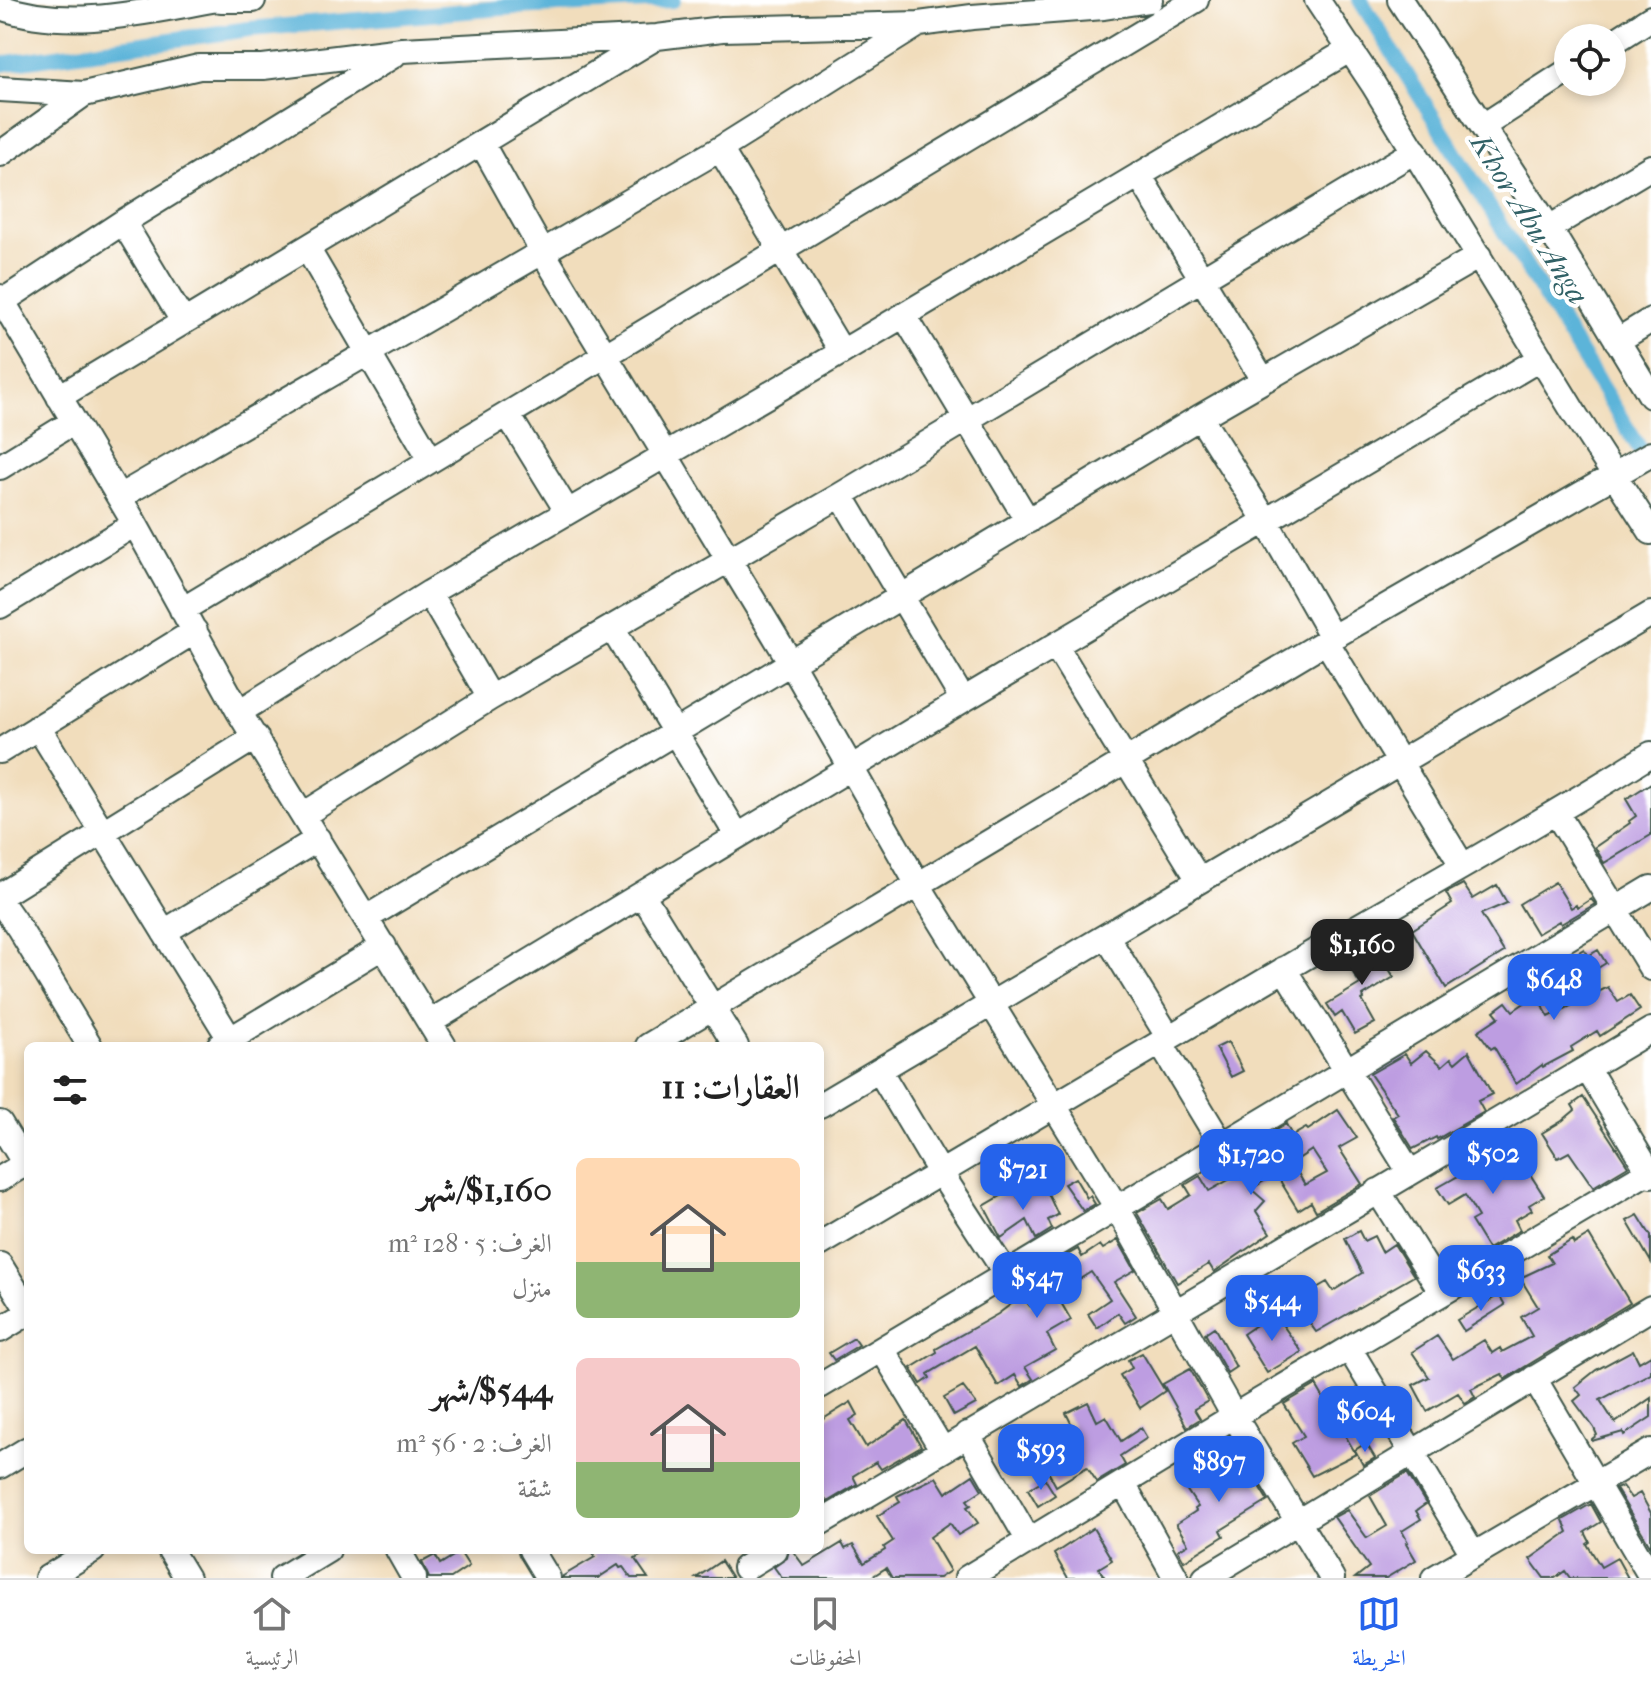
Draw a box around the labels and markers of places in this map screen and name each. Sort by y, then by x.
pin: $1,160 [1297,919,1427,987]
pin: $648 [1507,954,1601,1022]
pin: $502 [1446,1128,1540,1196]
pin: $1,720 [1186,1129,1316,1197]
pin: $721 [976,1144,1070,1212]
pin: $633 [1434,1245,1528,1313]
pin: $547 [990,1252,1084,1320]
pin: $544 [1225,1275,1319,1343]
pin: $604 [1318,1386,1412,1454]
pin: $593 [994,1424,1088,1492]
pin: $897 [1172,1436,1266,1504]

